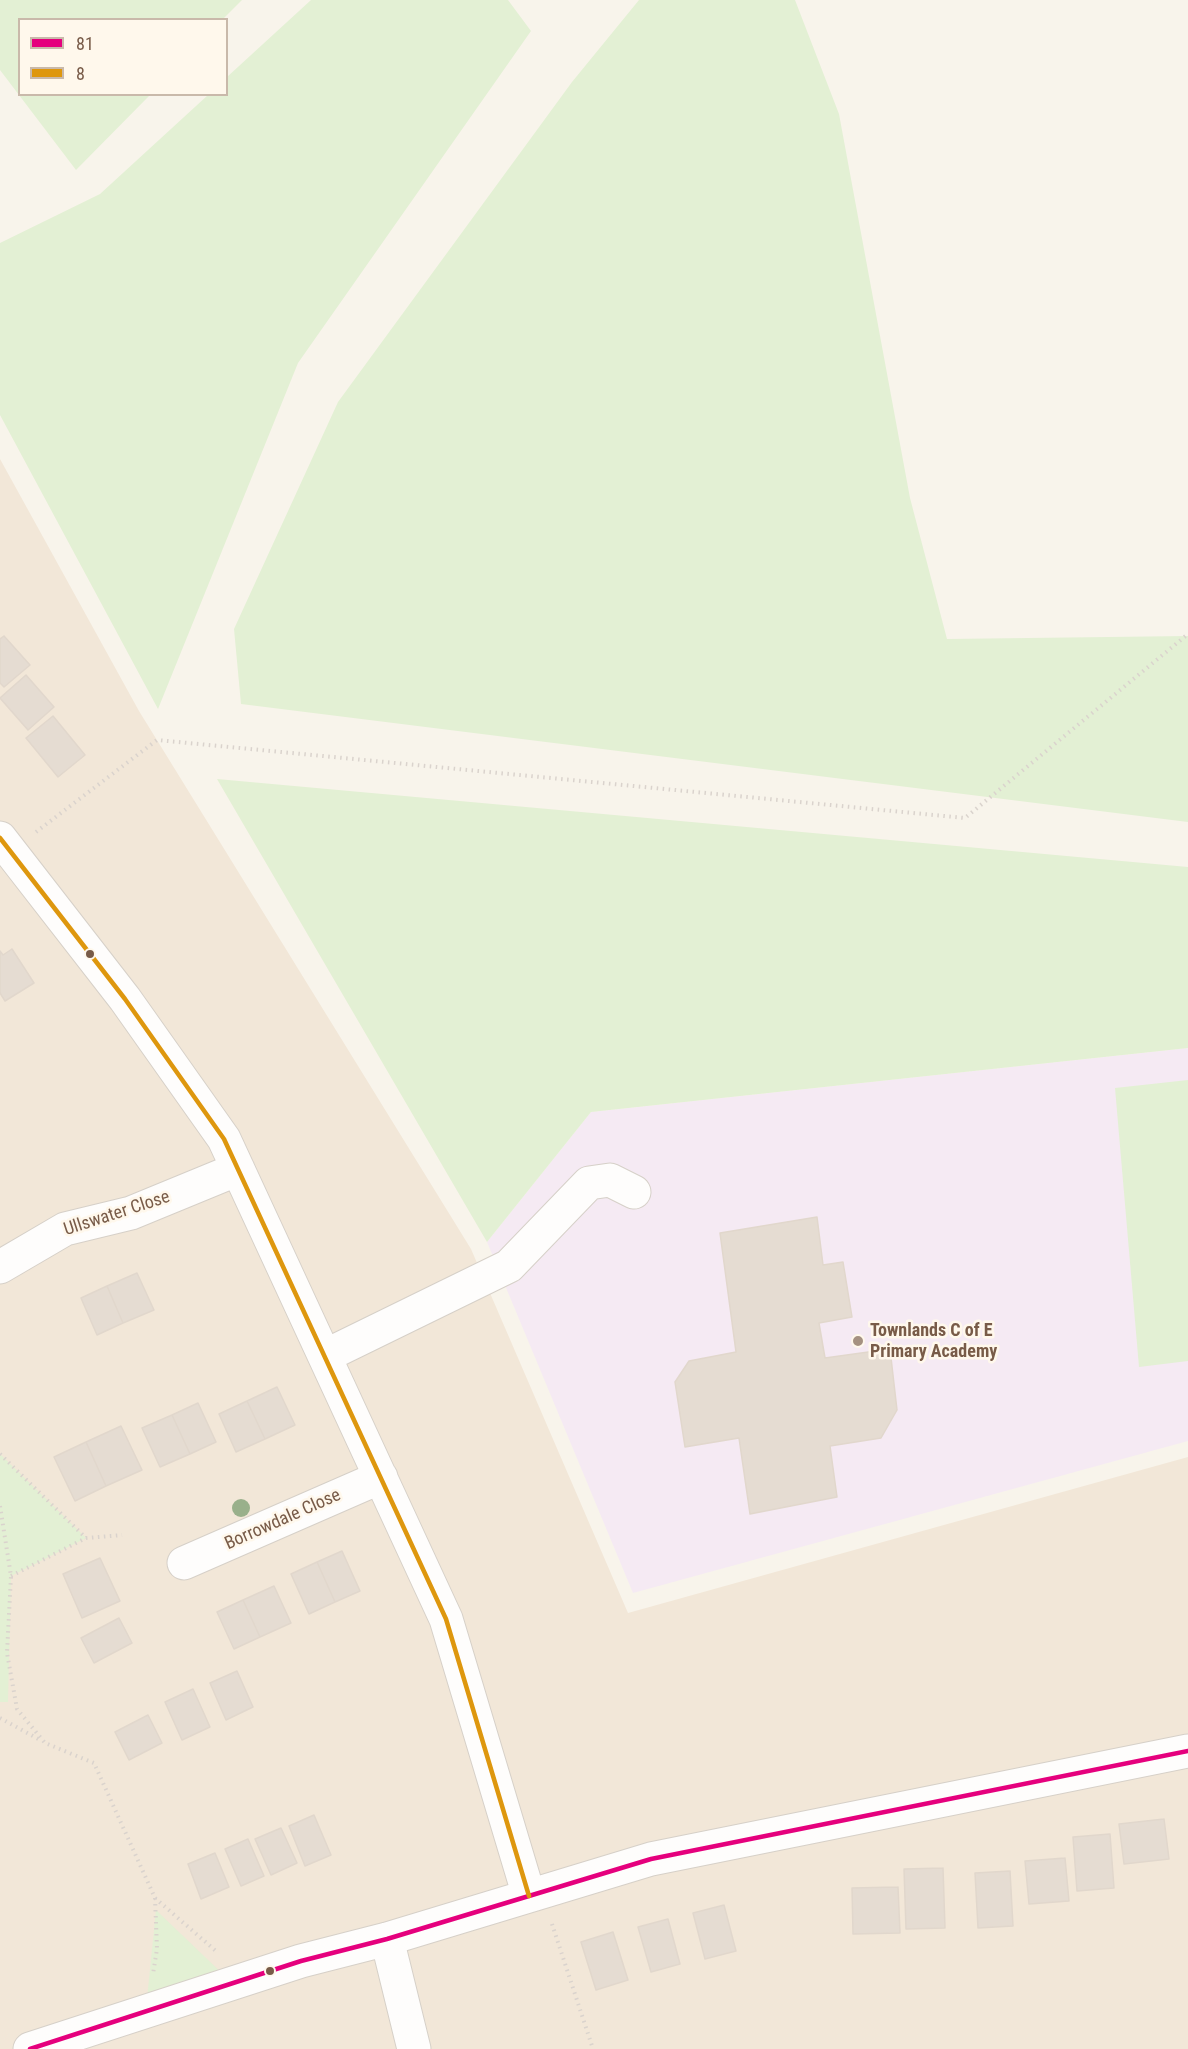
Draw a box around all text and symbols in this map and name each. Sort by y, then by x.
legend [18,18,228,96]
text: 81 [76,33,94,54]
text: 8 [76,63,85,84]
unlabelled marker [84,948,96,960]
street label: Ullswater Close [61,1187,173,1241]
place label: Townlands C of E Primary Academy [870,1320,997,1362]
marker: Townlands C of E Primary Academy [851,1334,865,1348]
street label: Borrowdale Close [222,1485,344,1555]
unlabelled marker [264,1965,276,1977]

